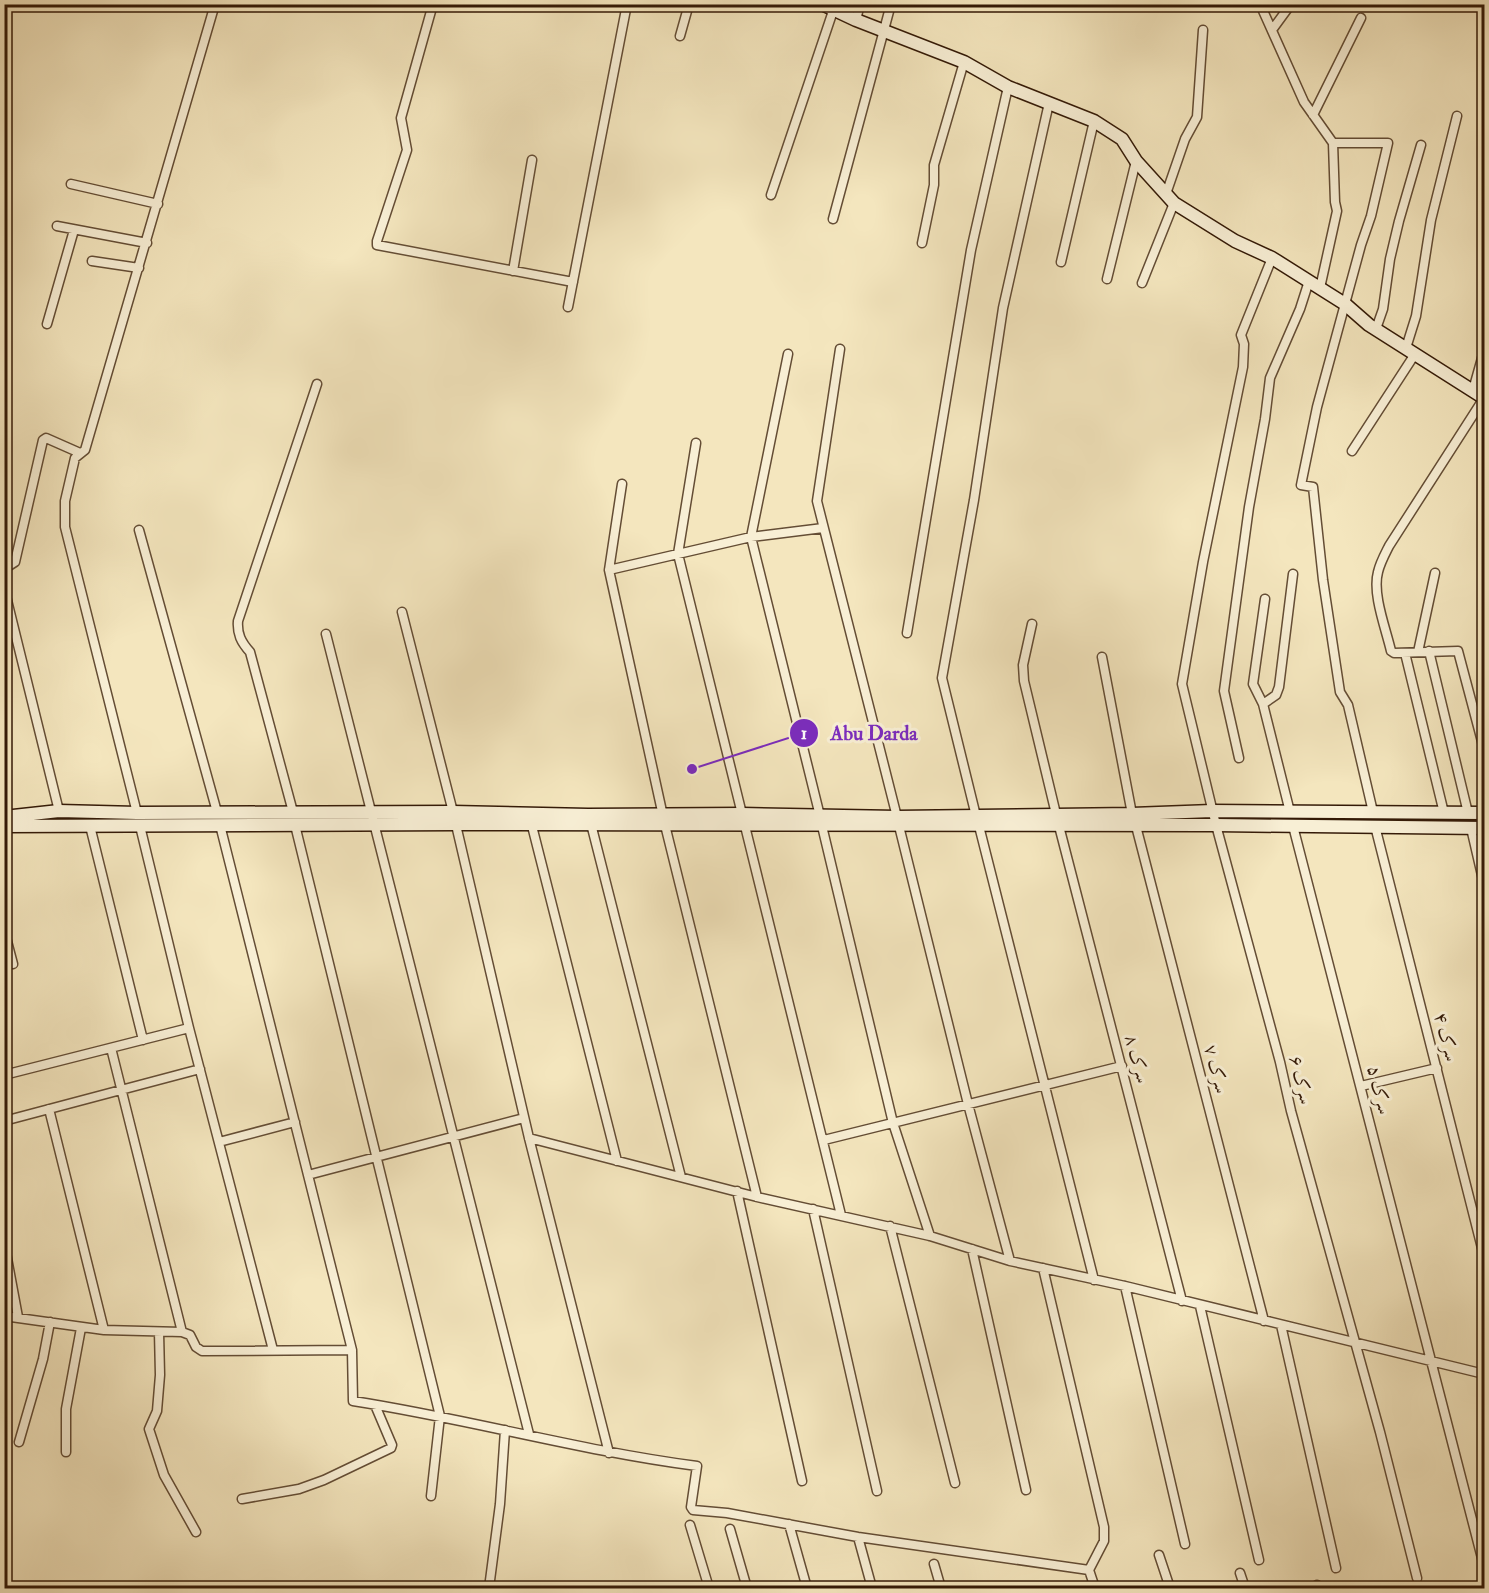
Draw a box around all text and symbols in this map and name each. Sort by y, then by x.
callout: Abu Darda [789,714,930,752]
text: Abu Darda [830,721,918,746]
text: 1 [801,722,807,745]
street label: سرک ۴ [1429,1010,1463,1064]
street label: سرک ۸ [1119,1032,1155,1086]
street label: سرک ۷ [1199,1042,1233,1096]
street label: سرک ۶ [1284,1053,1318,1107]
street label: سرک ۵ [1362,1063,1396,1117]

